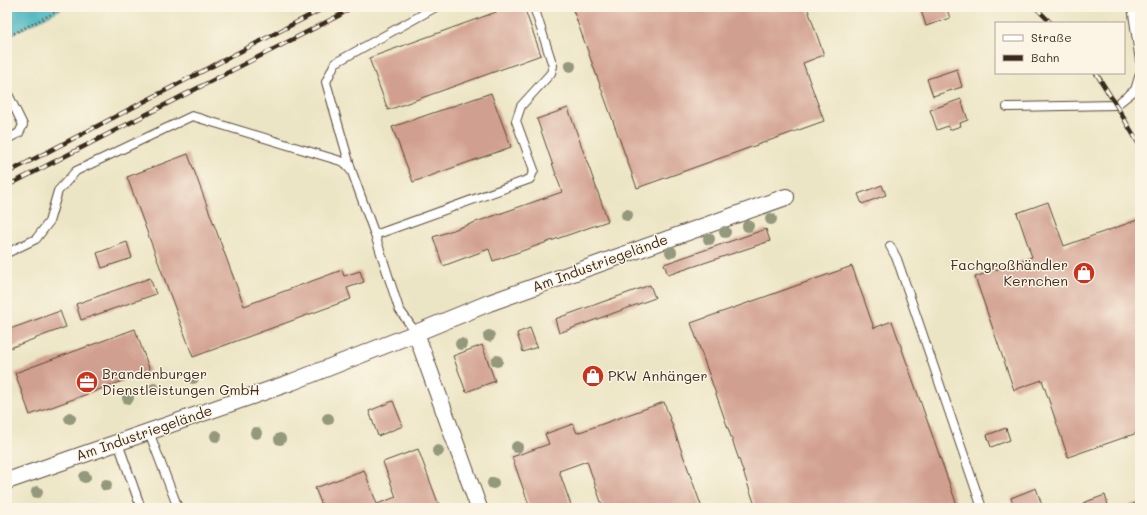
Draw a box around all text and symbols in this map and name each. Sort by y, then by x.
legend [995,22,1125,74]
text: Straße [1031,29,1072,45]
text: Bahn [1031,49,1059,65]
street label: Am Industriegelände [529,229,670,296]
place label: Fachgroßhändler Kernchen [951,255,1068,290]
shop icon: Fachgroßhändler Kernchen [1071,260,1097,286]
shop icon: PKW Anhänger [580,363,606,389]
place label: Brandenburger Dienstleistungen GmbH [102,364,260,399]
place label: PKW Anhänger [608,366,707,385]
office icon: Brandenburger Dienstleistungen GmbH [74,369,100,395]
street label: Am Industriegelände [73,400,215,465]

